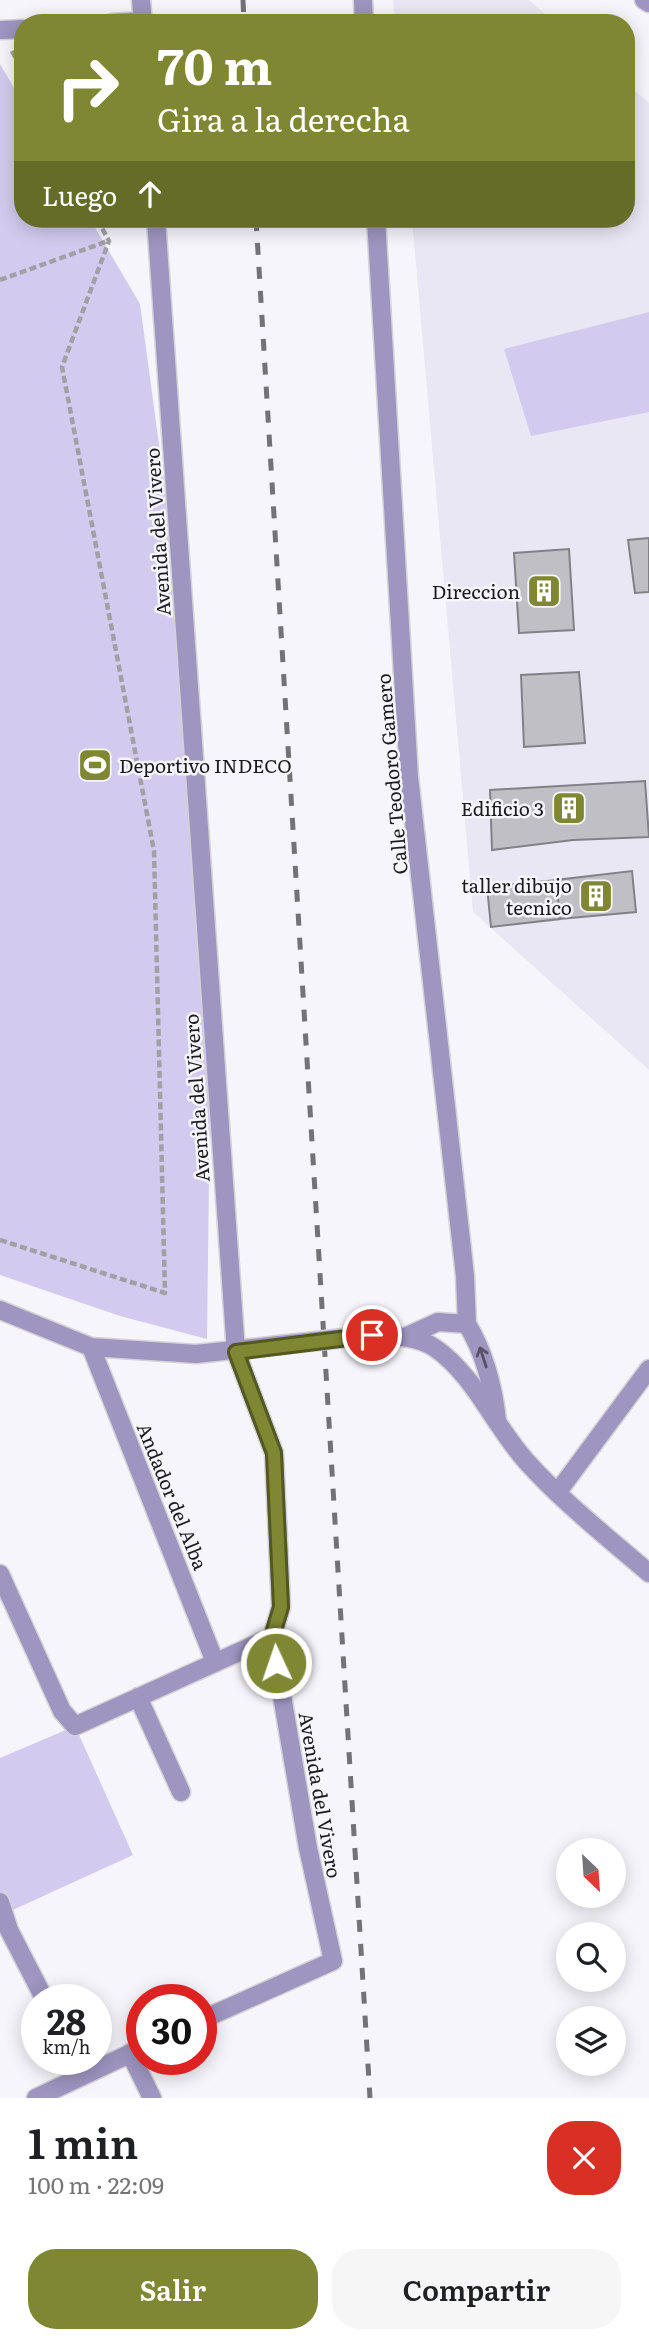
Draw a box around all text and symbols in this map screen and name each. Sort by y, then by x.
text: 70 m [157,27,272,100]
icon: right [42,42,133,133]
text: Gira a la derecha [157,94,410,142]
text: Luego [42,175,117,214]
icon: ahead [131,175,169,213]
street label: Avenida del Vivero [137,447,177,617]
building icon: Direccion [525,572,563,610]
place label: Direccion [432,577,520,605]
street label: Calle Teodoro Gamero [368,672,414,876]
sports icon: Deportivo INDECO [76,746,114,784]
place label: Deportivo INDECO [119,751,292,779]
building icon: Edificio 3 [550,789,588,827]
place label: Edificio 3 [461,794,544,822]
place label: taller dibujo tecnico [461,871,572,921]
building icon: taller dibujo tecnico [577,877,615,915]
street label: Avenida del Vivero [176,1013,216,1183]
pin [342,1305,402,1365]
icon: arrive [353,1316,391,1354]
one-way arrow [476,1346,489,1368]
street label: Andador del Alba [131,1418,216,1574]
position arrow [239,1626,313,1700]
street label: Avenida del Vivero [293,1710,349,1880]
north arrow [556,1838,626,1908]
map controls [556,1838,626,2076]
button: search [556,1922,626,1992]
speed limit sign: 30 [126,1984,217,2075]
text: 28 [47,1994,86,2046]
button: layers [556,2006,626,2076]
text: km/h [43,2033,90,2060]
text: 1 min [28,2110,138,2172]
button: close [547,2121,621,2195]
text: 100 m · 22:09 [28,2167,164,2201]
button: Salir [28,2249,318,2329]
button: Compartir [332,2249,621,2329]

